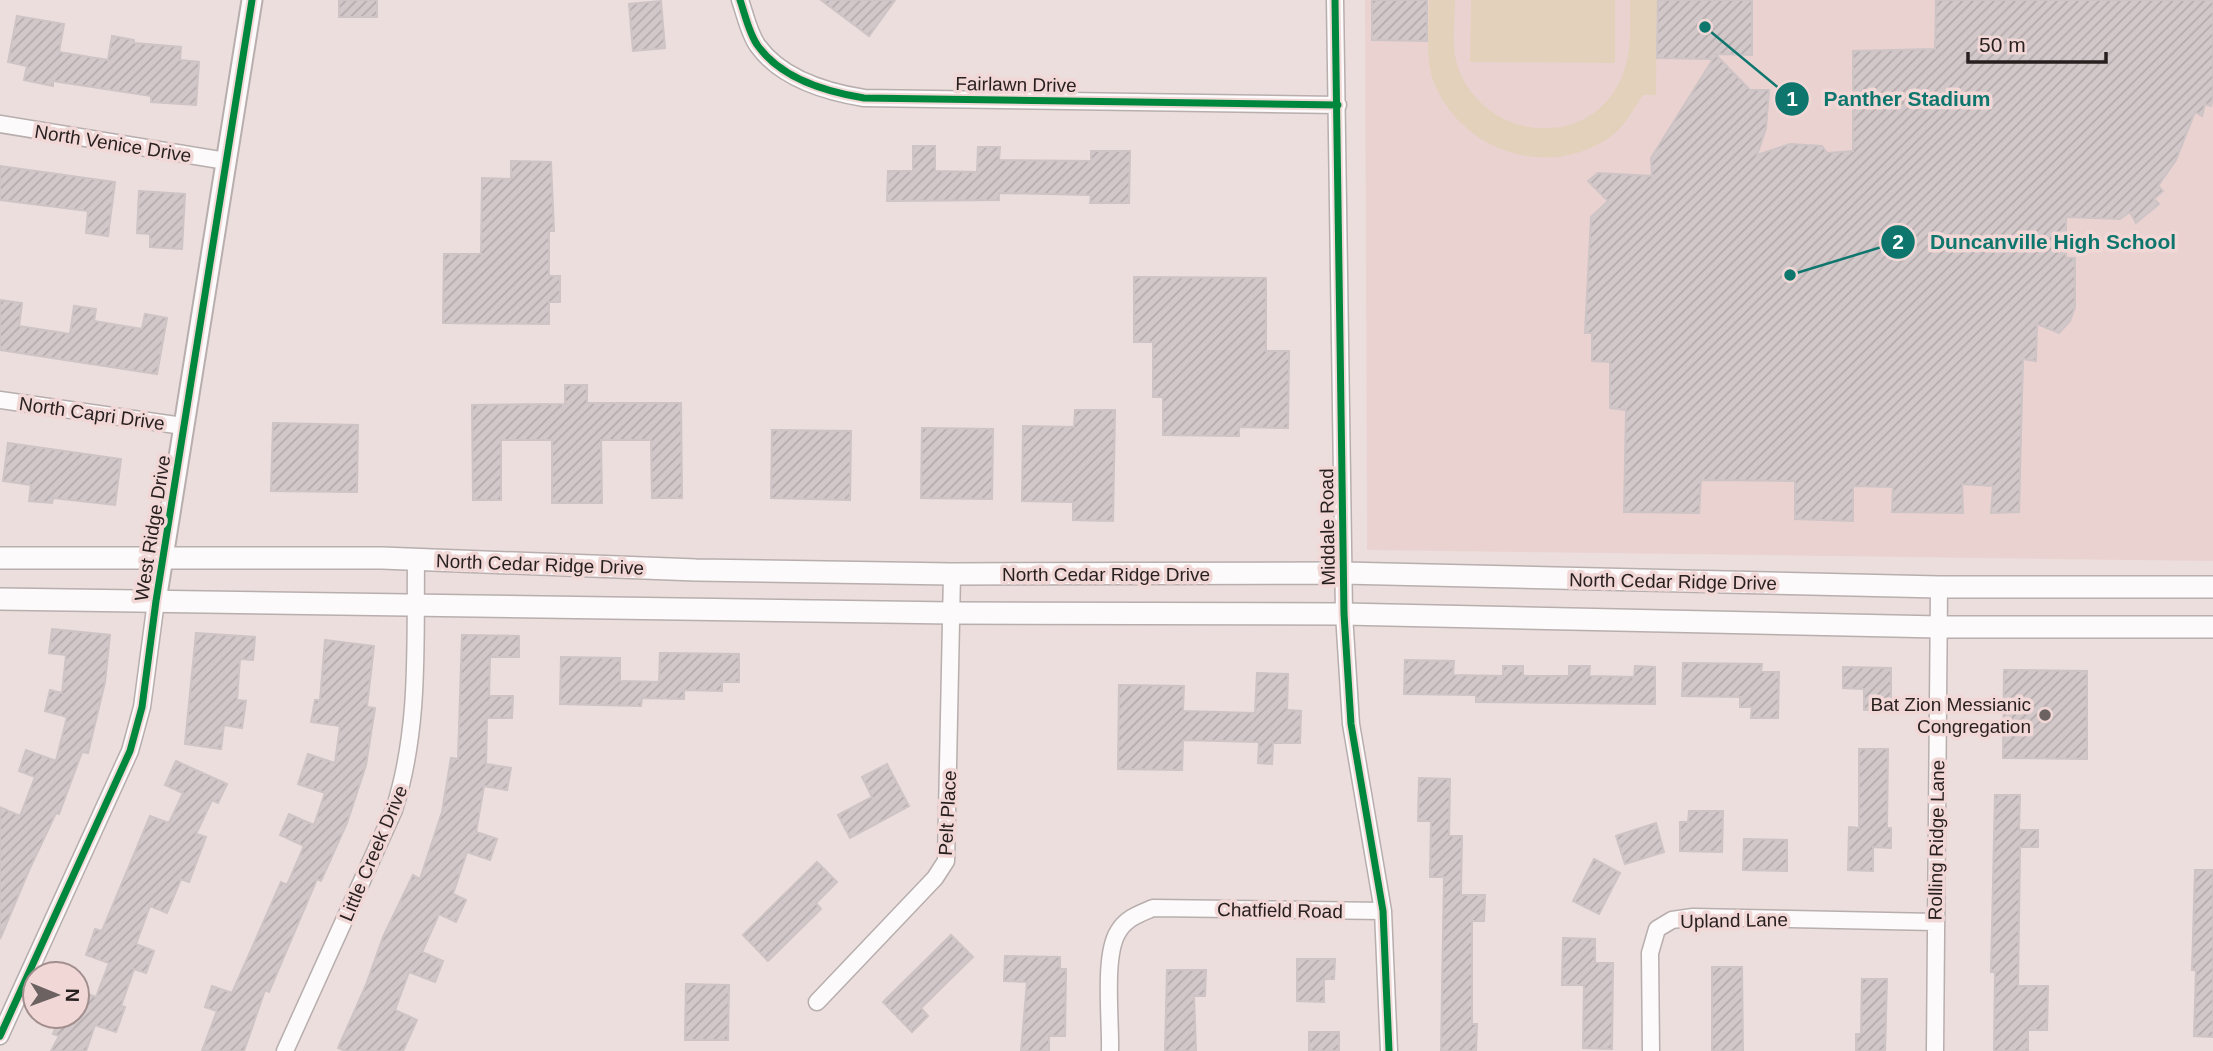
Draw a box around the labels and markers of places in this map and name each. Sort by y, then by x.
callout: Panther Stadium [1774,78,2004,120]
callout: Duncanville High School [1881,221,2190,263]
place label: Bat Zion Messianic Congregation [1870,694,2031,737]
marker: Bat Zion Messianic Congregation [2037,707,2053,723]

